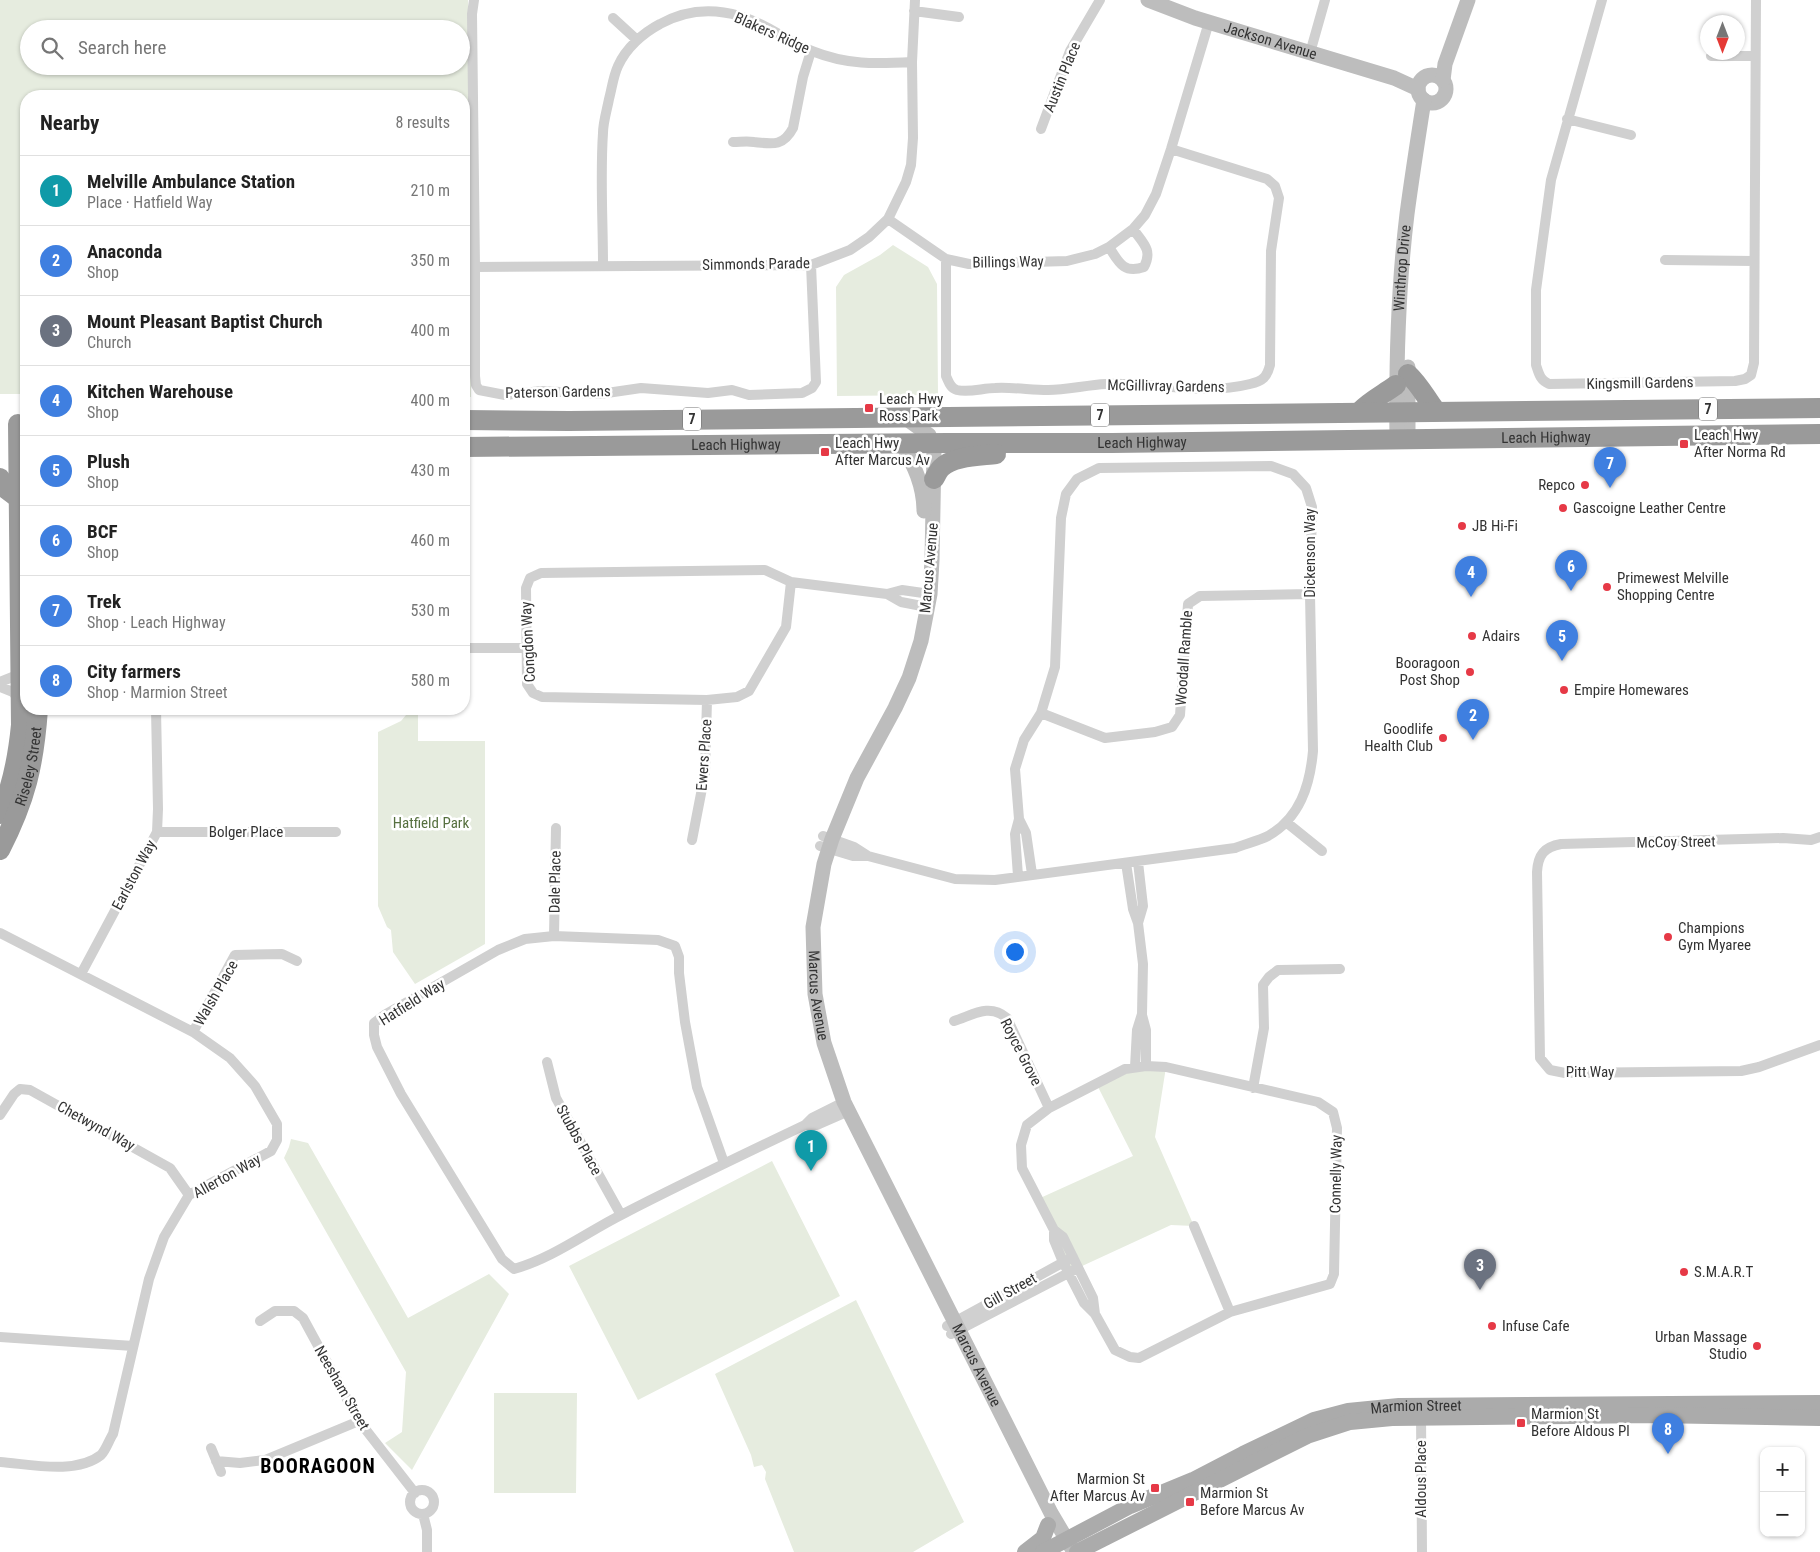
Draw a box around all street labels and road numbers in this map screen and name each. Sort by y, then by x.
street label: Blakers Ridge [732,8,812,58]
street label: Jackson Avenue [1222,18,1319,63]
street label: Austin Place [1040,39,1084,115]
street label: Winthrop Drive [1390,224,1415,312]
street label: Billings Way [972,252,1044,272]
street label: Simmonds Parade [702,254,810,274]
street label: Kingsmill Gardens [1586,373,1694,393]
street label: McGillivray Gardens [1107,376,1225,396]
street label: Paterson Gardens [505,382,611,402]
road number: 7 [1699,398,1717,420]
road number: 7 [1091,404,1109,426]
road number: 7 [683,408,701,430]
street label: Leach Highway [1501,428,1591,447]
street label: Leach Highway [1097,433,1187,452]
street label: Leach Highway [691,435,781,454]
street label: Dickenson Way [1301,508,1319,598]
street label: Marcus Avenue [916,522,942,614]
street label: Congdon Way [517,601,539,683]
street label: Woodall Ramble [1172,610,1196,706]
street label: Ewers Place [693,719,715,791]
street label: Riseley Street [11,726,45,808]
street label: Bolger Place [209,823,283,841]
street label: McCoy Street [1636,832,1716,852]
street label: Earlston Way [108,837,160,913]
street label: Dale Place [545,851,565,913]
street label: Marcus Avenue [805,950,832,1042]
street label: Walsh Place [190,957,242,1029]
street label: Hatfield Way [376,975,448,1029]
street label: Royce Grove [996,1015,1046,1089]
street label: Pitt Way [1566,1063,1614,1081]
street label: Chetwynd Way [54,1097,138,1155]
street label: Stubbs Place [552,1102,606,1178]
street label: Connelly Way [1326,1135,1346,1213]
street label: Allerton Way [190,1150,264,1202]
street label: Gill Street [980,1269,1040,1313]
street label: Marcus Avenue [948,1321,1005,1410]
street label: Neesham Street [311,1343,373,1433]
street label: Marmion Street [1370,1397,1462,1418]
street label: Aldous Place [1412,1440,1430,1518]

